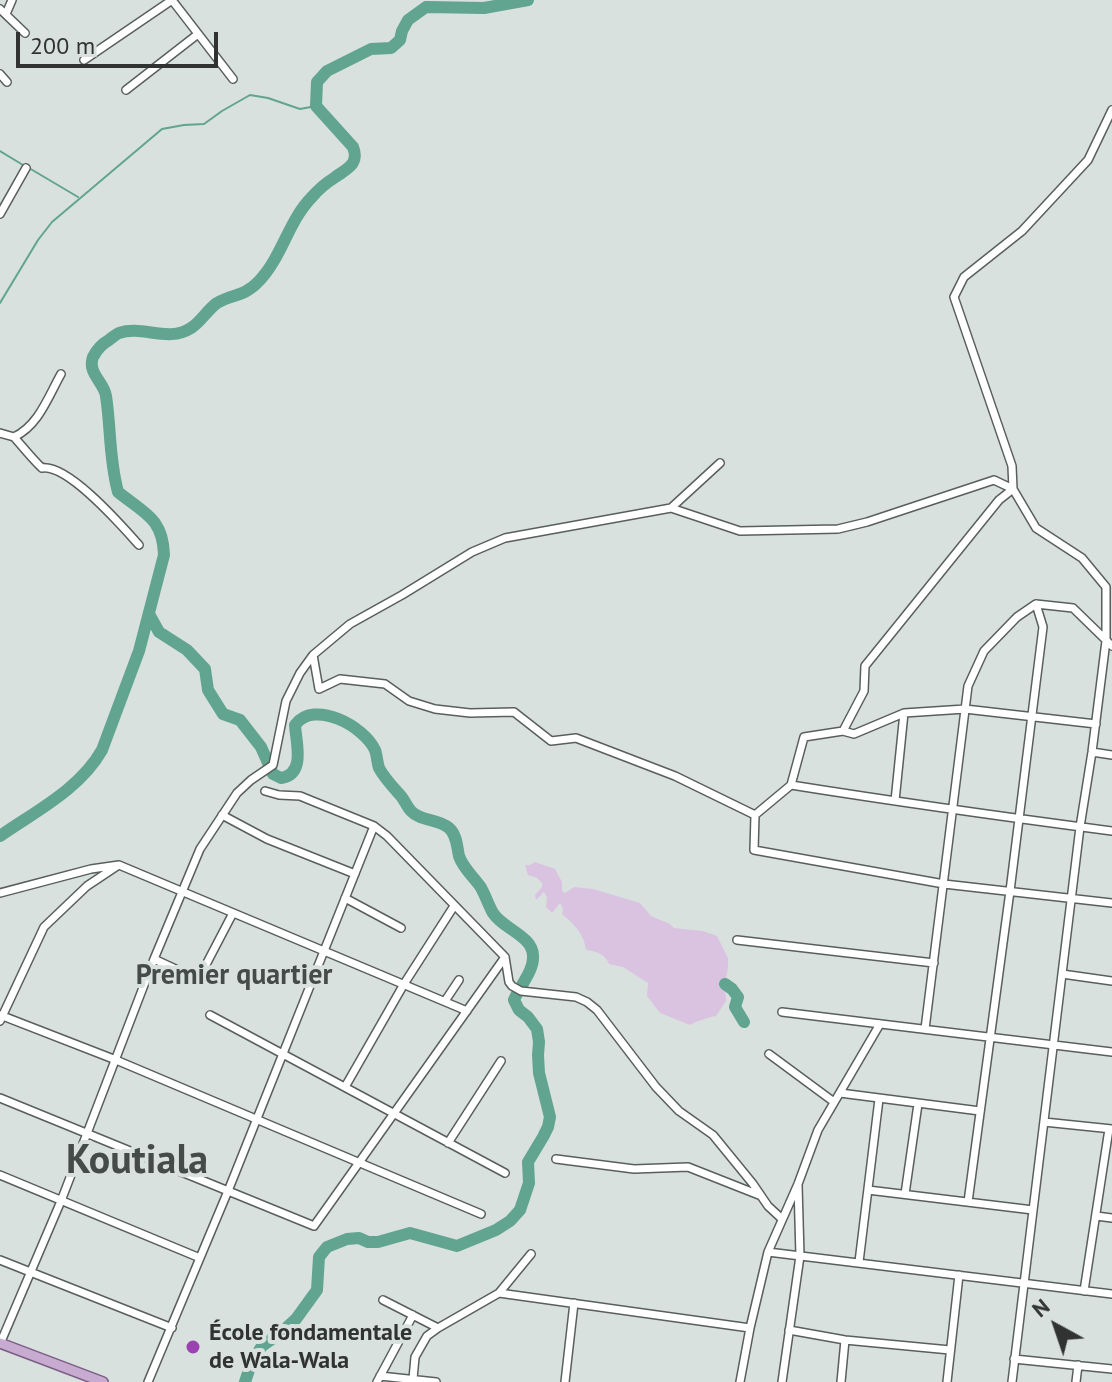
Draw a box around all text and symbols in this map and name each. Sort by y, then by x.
scale bar [20,16,222,66]
text: 200 m [30,30,95,61]
district label: Premier quartier [136,959,332,993]
district label: Koutiala [66,1138,208,1186]
north arrow [1016,1286,1096,1366]
text: N [1026,1292,1055,1323]
place label: École fondamentale de Wala-Wala [209,1319,412,1375]
marker: École fondamentale de Wala-Wala [184,1338,202,1356]

